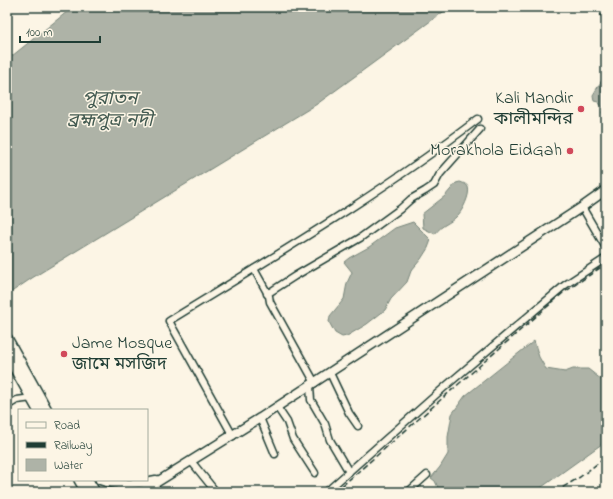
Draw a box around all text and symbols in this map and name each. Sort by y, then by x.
scale bar [20,18,100,44]
text: 100 m [26,24,53,42]
water label: পুরাতন ব্রহ্মপুত্র নদী [67,86,157,135]
place label: Kali Mandir কালীমন্দির [493,86,573,133]
marker: Kali Mandir কালীমন্দির [576,104,586,114]
place label: Morakhola EidGah [430,138,562,164]
marker: Morakhola EidGah [565,146,575,156]
place label: Jame Mosque জামে মসজিদ [71,331,173,378]
marker: Jame Mosque জামে মসজিদ [59,349,69,359]
legend [18,409,148,481]
text: Road [54,417,80,435]
text: Railway [54,437,93,456]
text: Water [54,457,83,475]

